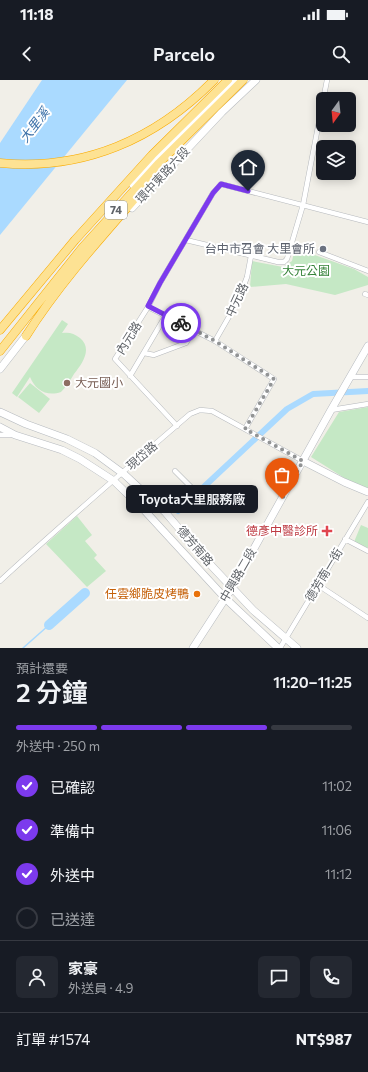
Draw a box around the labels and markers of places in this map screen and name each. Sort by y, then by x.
pin [231,150,265,191]
place label: 台中市召會 大里會所 [205,241,315,255]
marker: 台中市召會 大里會所 [318,244,328,254]
place label: 大元國小 [75,375,123,389]
marker: 大元國小 [62,378,72,388]
pin [265,458,299,499]
callout: Toyota大里服務廠 [126,485,258,513]
place label: 德彥中醫診所 [246,523,318,537]
marker: 德彥中醫診所 [321,525,333,537]
place label: 任雲鄉脆皮烤鴨 [105,586,189,600]
marker: 任雲鄉脆皮烤鴨 [192,589,202,599]

